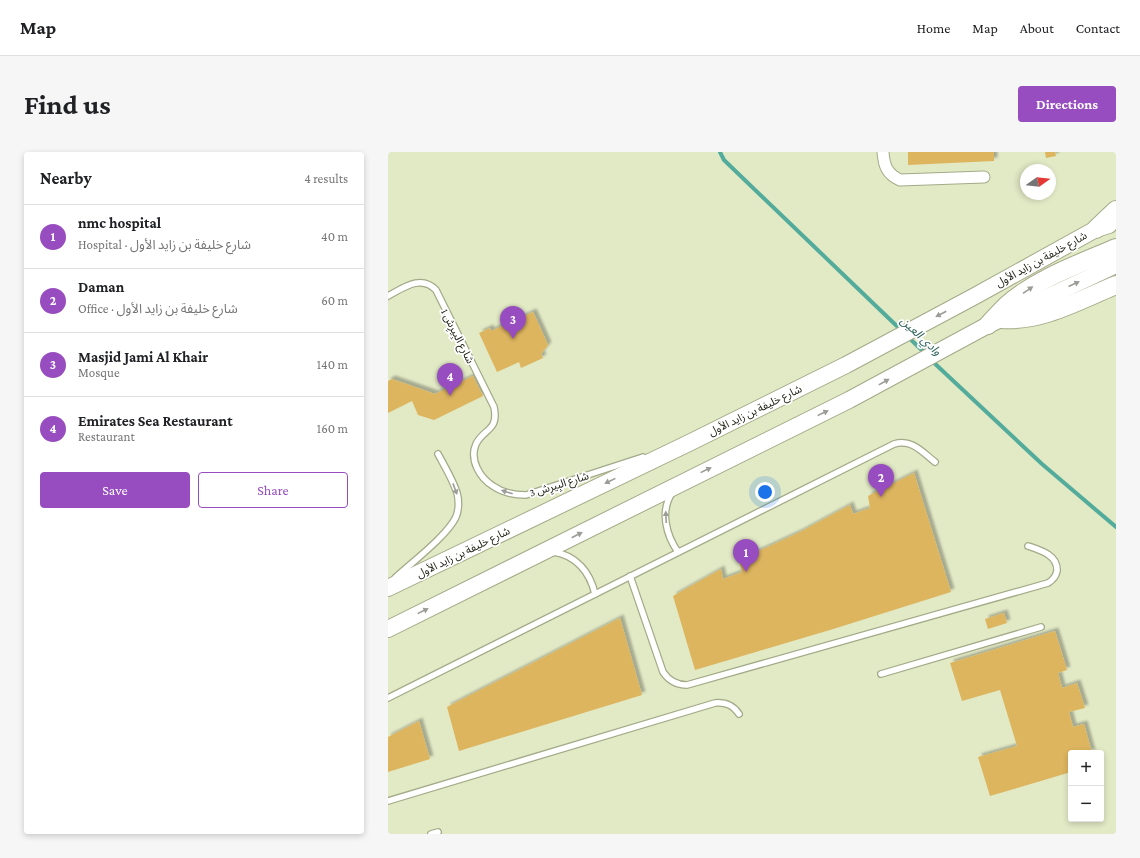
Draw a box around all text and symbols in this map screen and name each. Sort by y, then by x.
text: Map [20,17,56,38]
text: Home [917,20,950,36]
text: Map [972,20,998,36]
text: About [1020,20,1054,36]
text: Contact [1076,20,1120,36]
button: Directions [1018,86,1116,122]
text: Find us [24,89,111,120]
north arrow [1020,164,1056,200]
text: Nearby [40,169,92,188]
text: 4 results [304,171,348,186]
text: nmc hospital [78,215,161,231]
text: 1 [51,229,55,244]
text: 40 m [321,229,348,244]
street label: شارع خليفة بن زايد الأول [993,229,1090,291]
text: Hospital · شارع خليفة بن زايد الأول [78,237,251,252]
text: Daman [78,279,124,295]
one-way arrow [1068,281,1080,288]
one-way arrow [1023,286,1033,294]
text: 2 [50,293,56,308]
text: 60 m [321,293,348,308]
text: Office · شارع خليفة بن زايد الأول [78,301,238,316]
pin: 3 [500,306,526,339]
street label: شارع البِيرِش 1 [437,307,477,367]
one-way arrow [935,311,947,318]
water label: وادي العين [896,314,945,361]
text: Masjid Jami Al Khair [78,349,208,365]
text: 3 [50,357,56,372]
text: 140 m [317,357,348,372]
pin: 4 [437,363,463,396]
text: Mosque [78,365,120,380]
one-way arrow [878,378,889,385]
street label: شارع خليفة بن زايد الأول [706,382,805,440]
one-way arrow [817,410,828,416]
text: Emirates Sea Restaurant [78,413,233,429]
text: 4 [49,421,57,436]
text: 160 m [317,421,348,436]
text: Restaurant [78,429,135,444]
pin: 2 [868,464,894,497]
one-way arrow [700,467,712,474]
street label: شارع البِيرِش 3 [528,469,591,501]
button: Save [40,472,190,508]
button: Share [198,472,348,508]
one-way arrow [604,478,616,484]
your location [755,482,775,502]
one-way arrow [453,484,459,496]
one-way arrow [500,489,512,495]
one-way arrow [663,510,669,523]
street label: شارع خليفة بن زايد الأول [414,524,513,582]
one-way arrow [571,531,583,538]
pin: 1 [733,539,759,572]
one-way arrow [417,608,429,614]
map controls [1068,750,1104,822]
button: + [1068,750,1104,786]
button: − [1068,786,1104,822]

